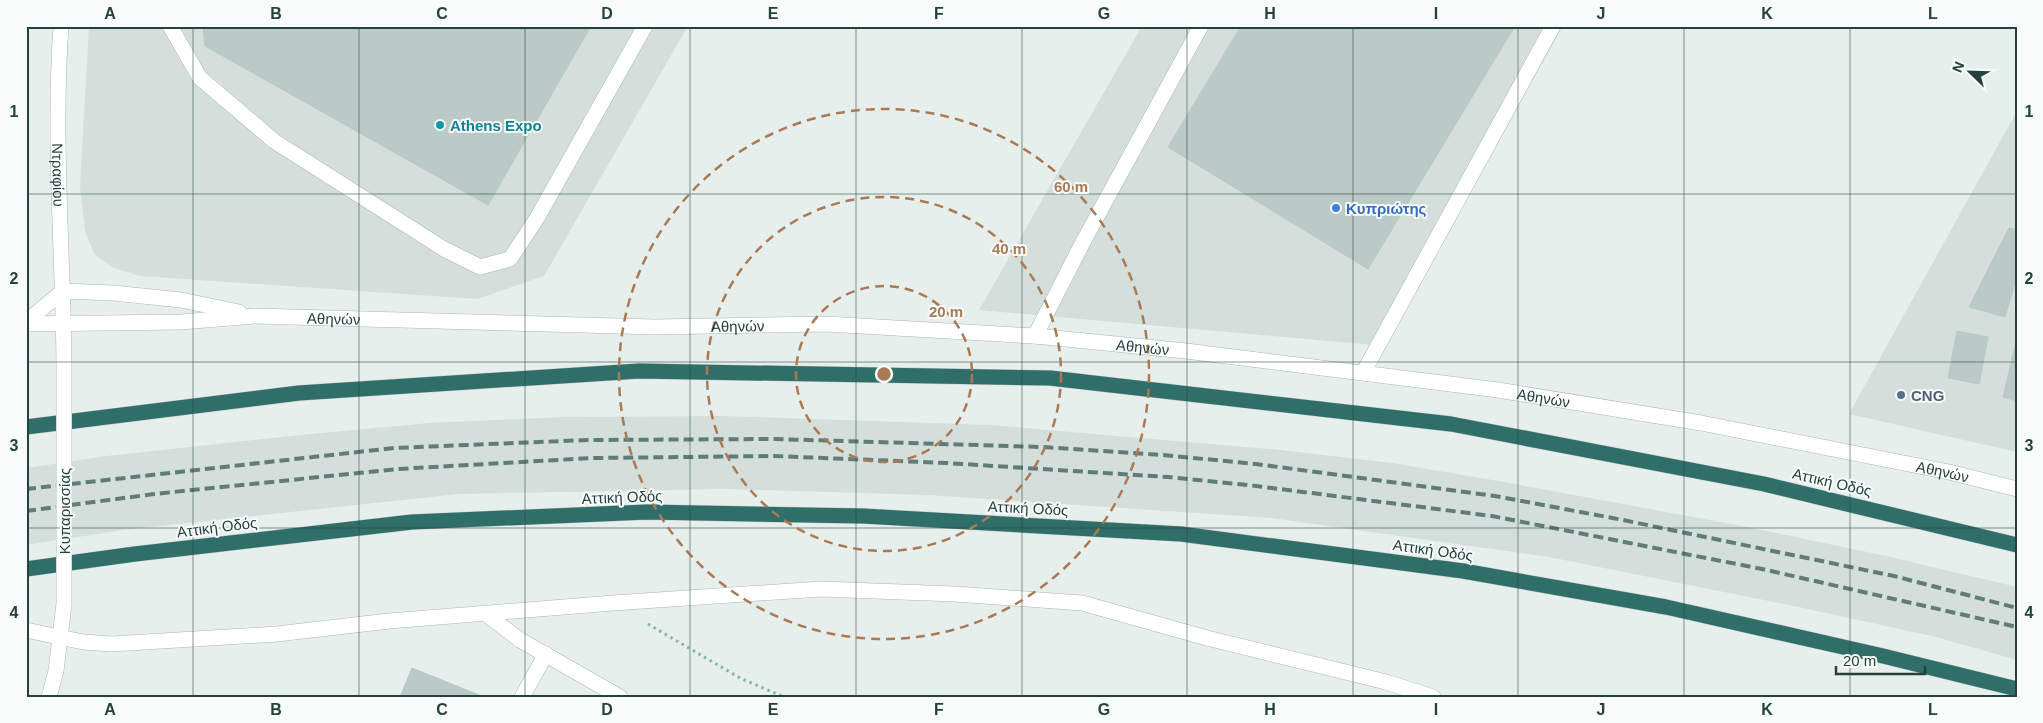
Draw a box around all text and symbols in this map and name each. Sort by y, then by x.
text: A [104,5,116,22]
text: B [270,5,282,22]
text: C [436,5,448,22]
text: D [601,5,613,22]
text: E [768,5,779,22]
text: F [934,5,944,22]
text: G [1098,5,1110,22]
text: H [1264,5,1276,22]
text: I [1434,5,1438,22]
text: J [1597,5,1605,22]
text: K [1761,5,1773,22]
text: L [1928,5,1938,22]
north arrow [1946,48,1996,98]
text: N [1949,59,1967,75]
text: 1 [10,103,19,120]
text: 1 [2025,103,2034,120]
place label: Athens Expo [450,117,542,134]
marker: Athens Expo [434,119,446,131]
street label: Ντραφίου [50,143,68,207]
text: 60 m [1054,178,1088,195]
place label: Κυπριώτης [1346,200,1427,217]
marker: Κυπριώτης [1330,202,1342,214]
text: 40 m [992,240,1026,257]
text: 2 [10,270,19,287]
text: 2 [2025,270,2034,287]
text: 20 m [929,303,963,320]
street label: Αθηνών [307,309,361,327]
street label: Αθηνών [711,317,764,335]
street label: Αθηνών [1115,336,1170,358]
centre of rings [875,365,893,383]
street label: Αθηνών [1516,385,1571,410]
place label: CNG [1911,387,1944,404]
marker: CNG [1895,389,1907,401]
text: 3 [10,437,19,454]
text: 3 [2025,437,2034,454]
street label: Αθηνών [1915,457,1971,485]
street label: Αττική Οδός [1791,465,1873,499]
street label: Κυπαρισσίας [56,468,73,554]
street label: Αττική Οδός [581,487,663,507]
street label: Αττική Οδός [987,497,1069,519]
street label: Αττική Οδός [176,514,258,540]
street label: Αττική Οδός [1392,536,1474,564]
text: 4 [10,604,19,621]
text: 4 [2025,604,2034,621]
scale bar [1836,643,1924,675]
text: 20 m [1843,652,1876,669]
text: A [104,701,116,718]
text: B [270,701,282,718]
text: C [436,701,448,718]
text: D [601,701,613,718]
text: E [768,701,779,718]
text: F [934,701,944,718]
text: G [1098,701,1110,718]
text: H [1264,701,1276,718]
text: I [1434,701,1438,718]
text: J [1597,701,1605,718]
text: K [1761,701,1773,718]
text: L [1928,701,1938,718]

